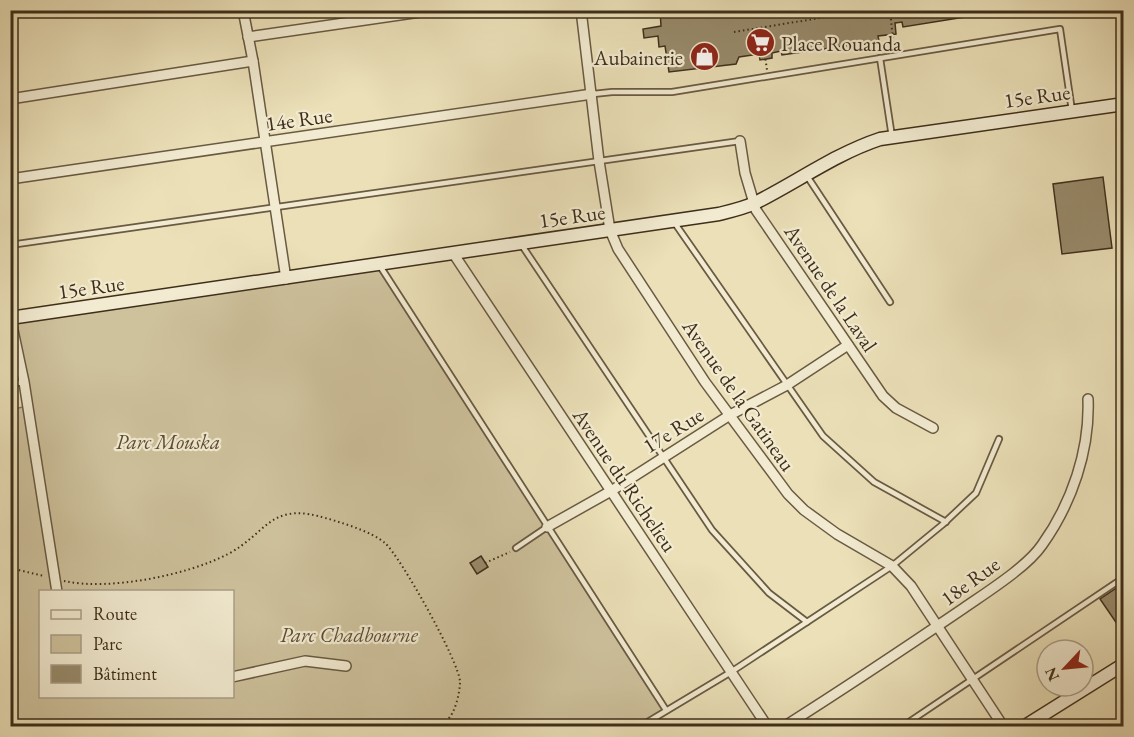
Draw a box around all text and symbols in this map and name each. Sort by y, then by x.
supermarket icon: Place Rouanda [744,27,776,59]
place label: Place Rouanda [781,30,902,57]
shop icon: Aubainerie [688,41,720,73]
place label: Aubainerie [593,44,683,71]
street label: 15e Rue [1002,78,1072,114]
street label: 14e Rue [264,101,334,137]
street label: 15e Rue [537,198,607,234]
street label: Avenue de la Laval [778,218,883,357]
street label: 15e Rue [56,269,126,305]
street label: Avenue de la Gatineau [676,313,801,476]
street label: 17e Rue [638,401,708,459]
street label: Avenue du Richelieu [566,402,683,557]
park label: Parc Mouska [116,428,220,455]
street label: 18e Rue [935,550,1005,612]
legend [39,590,234,698]
text: Route [93,602,137,625]
park label: Parc Chadbourne [280,621,419,648]
text: Parc [93,632,123,655]
north arrow [1035,638,1095,698]
text: Bâtiment [93,662,157,685]
text: N [1040,664,1064,685]

